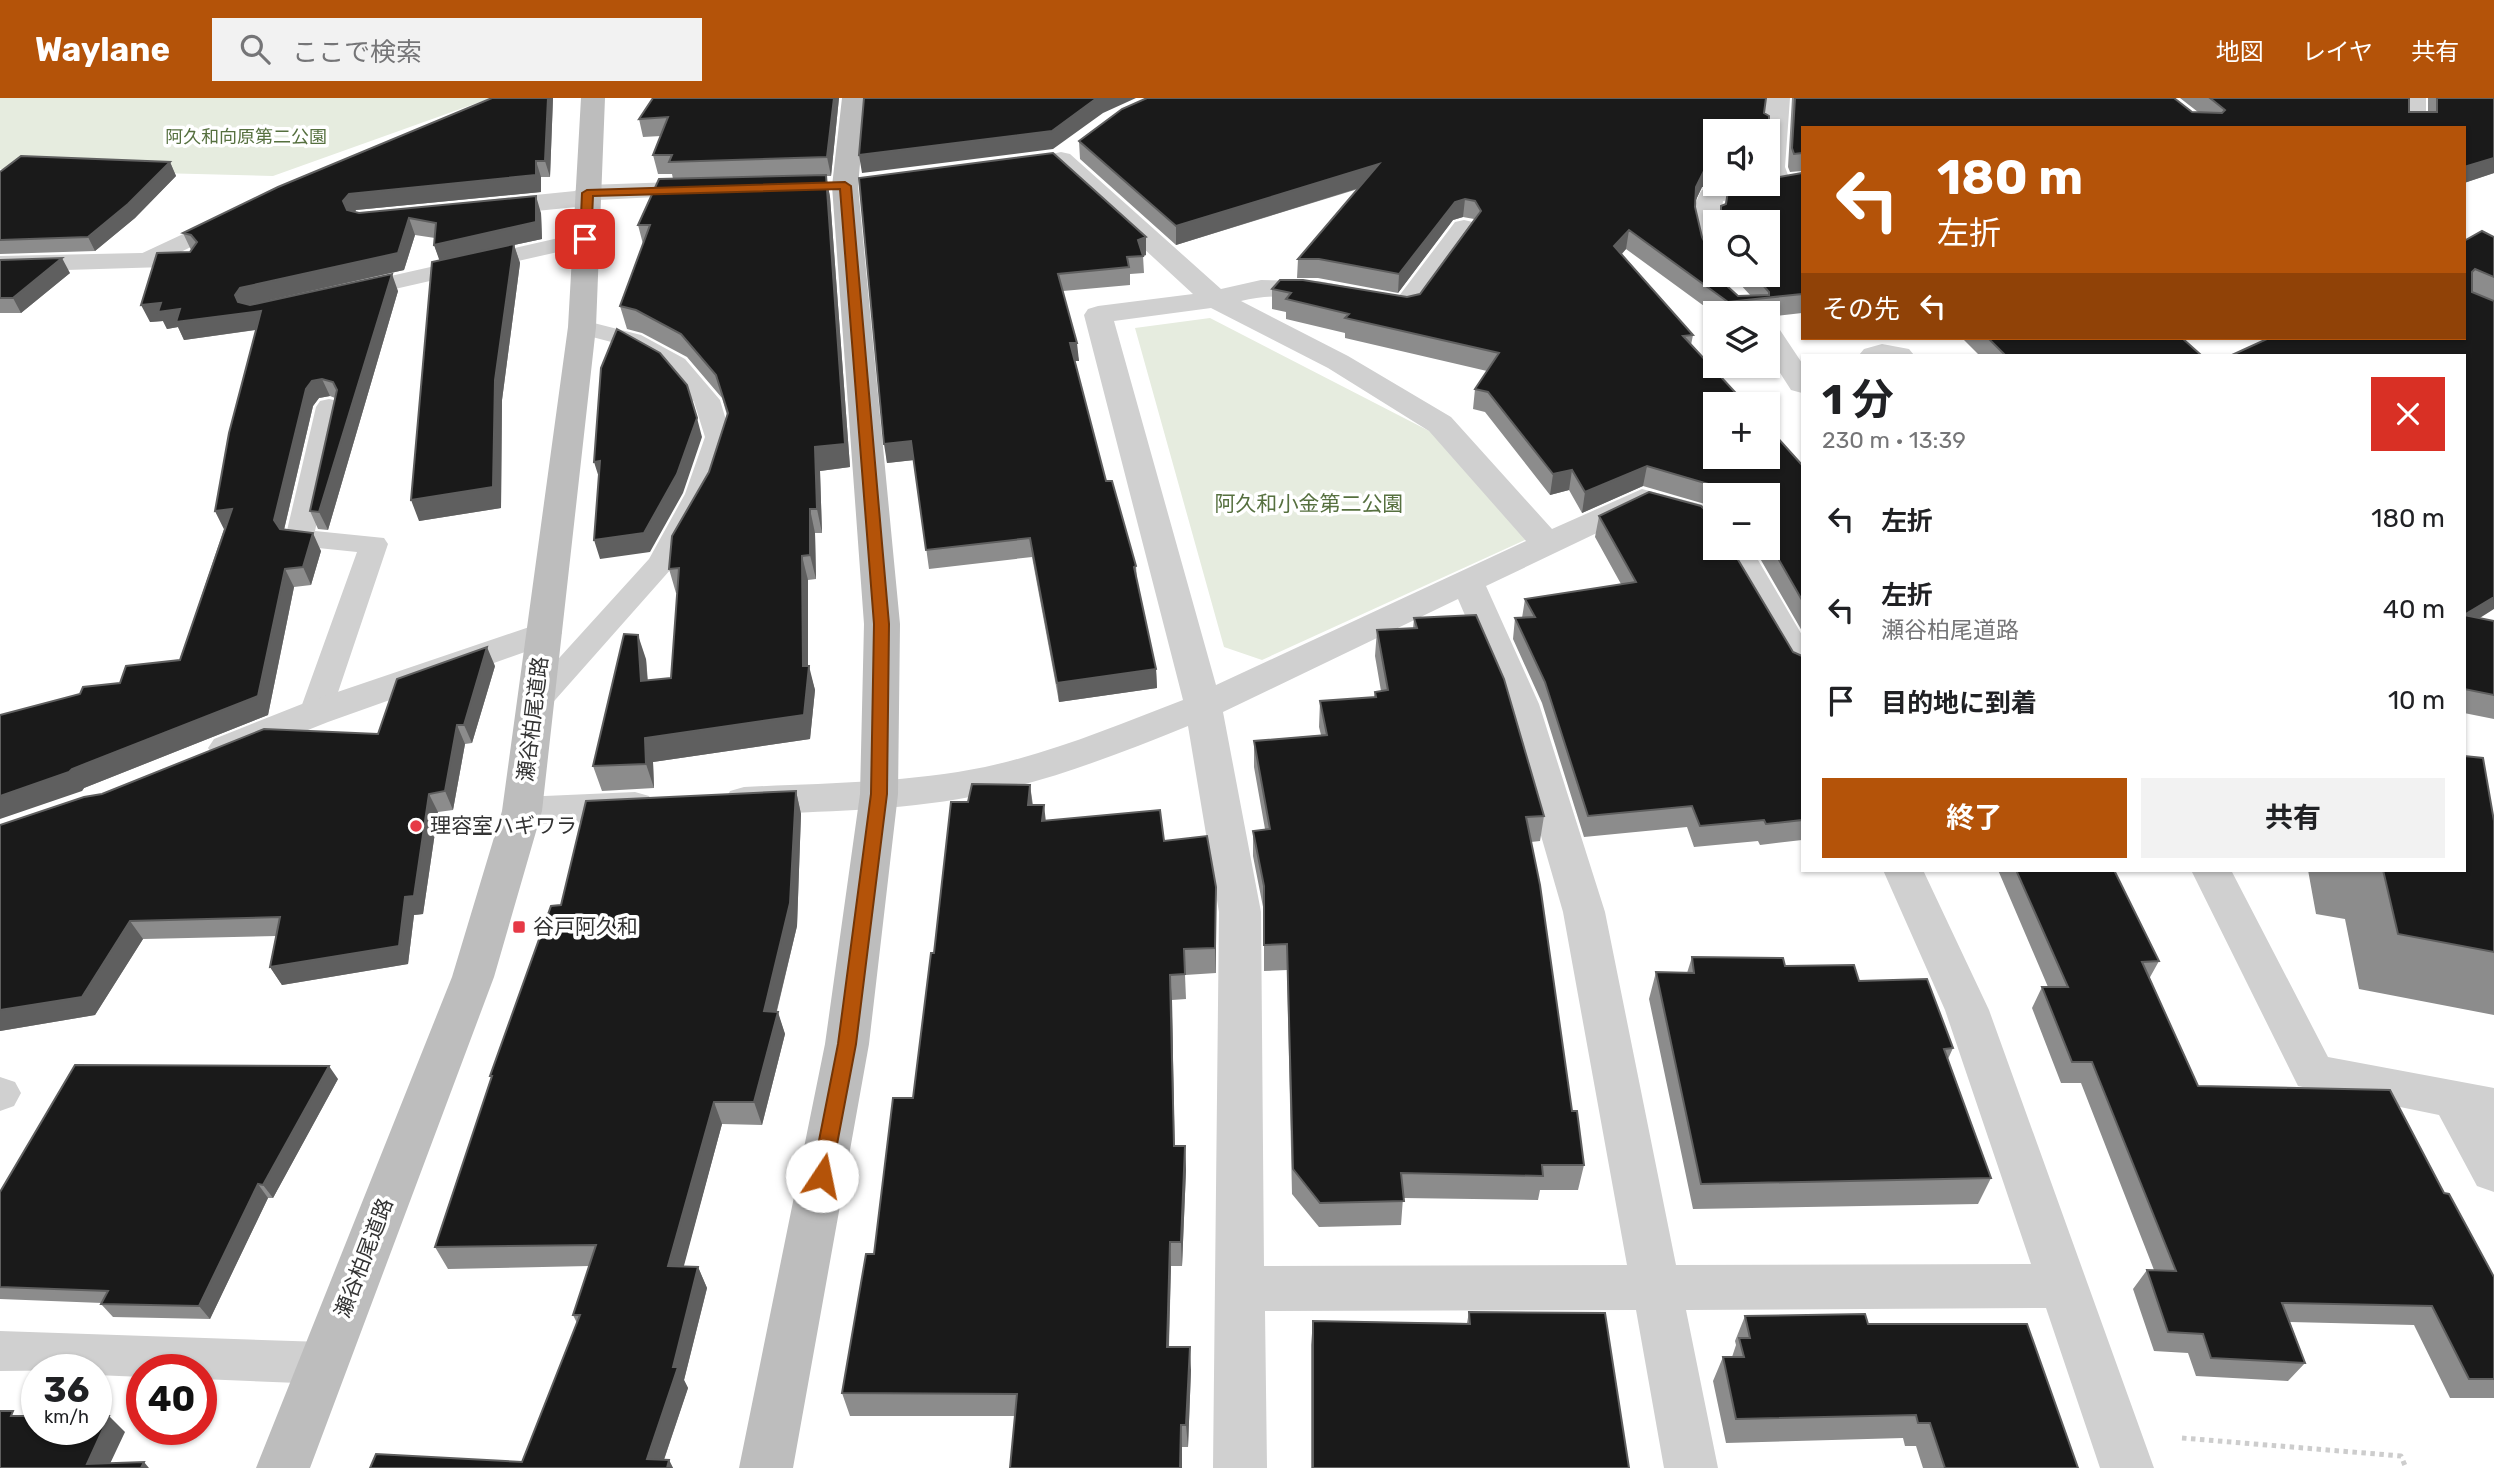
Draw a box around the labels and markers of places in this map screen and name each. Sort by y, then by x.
pin [555,209,615,269]
place label: 理容室ハギワラ [430,813,577,838]
marker: 理容室ハギワラ [408,818,424,834]
place label: 谷戸阿久和 [533,914,638,939]
marker: 谷戸阿久和 [511,919,527,935]

